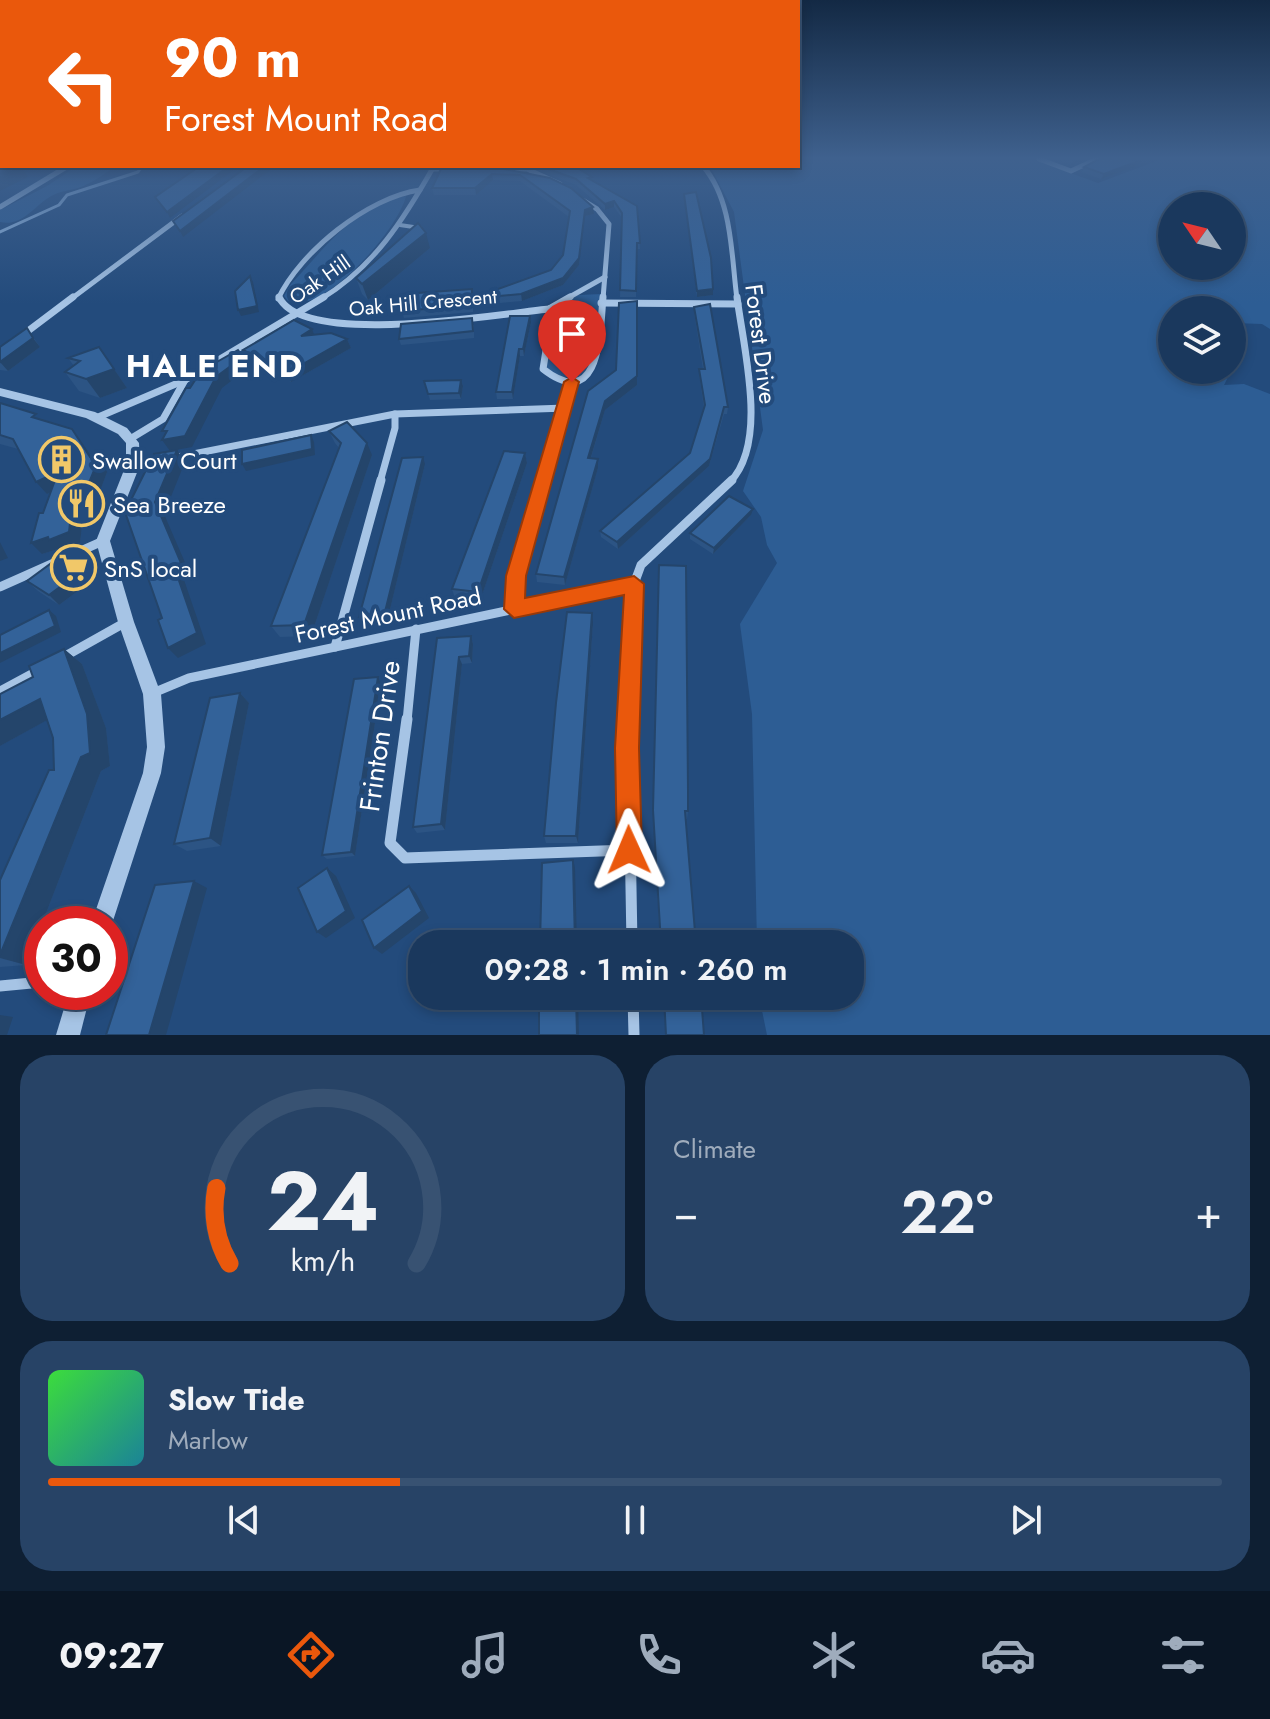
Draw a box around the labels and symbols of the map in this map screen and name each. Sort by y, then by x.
north arrow [1158,192,1246,280]
street label: Oak Hill [283,248,357,312]
street label: Oak Hill Crescent [348,282,499,324]
street label: Forest Drive [736,282,786,406]
pin [538,300,606,382]
district label: HALE END [126,343,304,389]
building icon: Swallow Court [37,436,85,484]
place label: Swallow Court [92,443,237,478]
restaurant icon: Sea Breeze [58,480,106,528]
place label: Sea Breeze [113,487,226,522]
supermarket icon: SnS local [49,544,97,592]
place label: SnS local [104,551,197,586]
street label: Forest Mount Road [292,578,484,652]
street label: Frinton Drive [349,658,411,814]
position arrow [587,808,671,892]
speed limit sign: 30 [24,906,128,1010]

